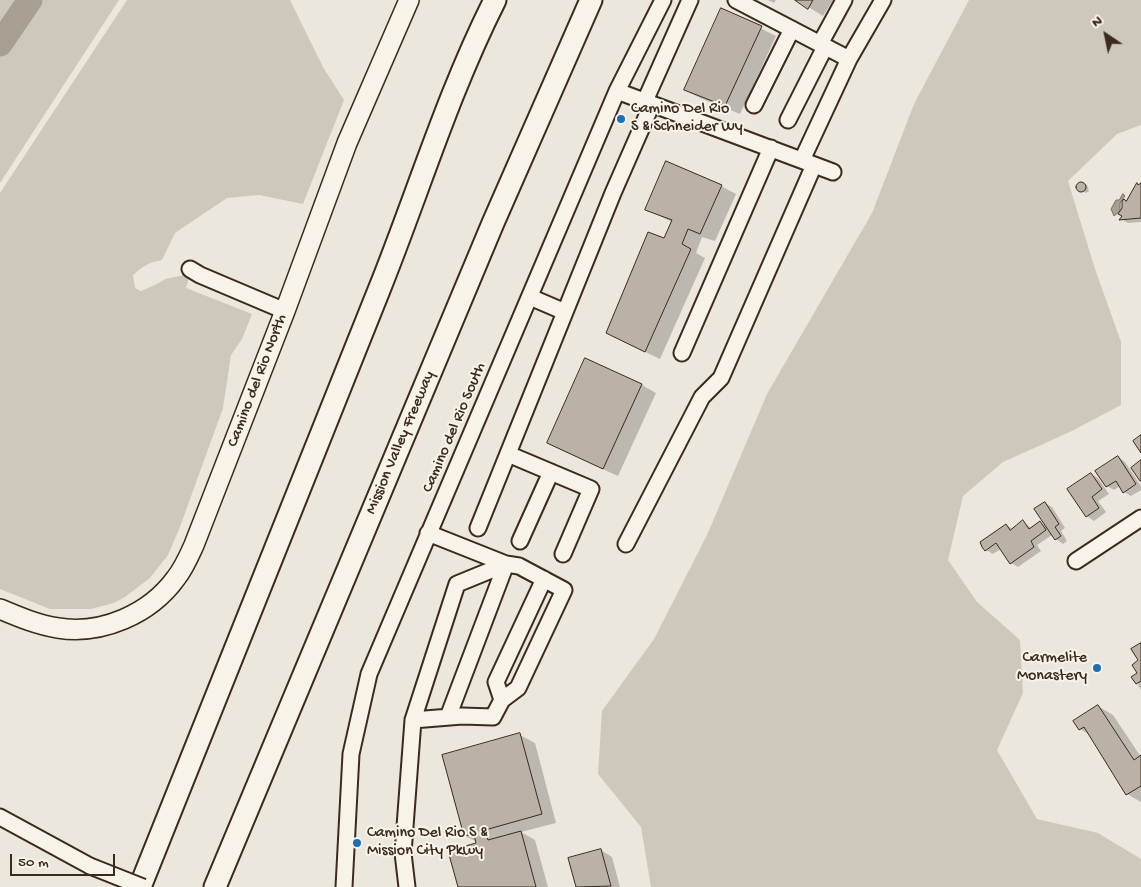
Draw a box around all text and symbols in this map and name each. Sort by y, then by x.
north arrow [1081,10,1131,60]
text: N [1089,13,1106,32]
place label: Camino Del Rio S & Schneider Wy [631,100,743,138]
marker: Camino Del Rio S & Schneider Wy [615,113,627,125]
street label: Camino del Rio North [224,312,292,450]
street label: Camino del Rio South [419,360,491,496]
street label: Mission Valley Freeway [362,368,440,518]
place label: Carmelite Monastery [1017,649,1087,687]
marker: Carmelite Monastery [1091,662,1103,674]
place label: Camino Del Rio S & Mission City Pkwy [367,824,488,862]
marker: Camino Del Rio S & Mission City Pkwy [351,837,363,849]
scale bar [12,844,118,876]
text: 50 m [18,854,49,872]

